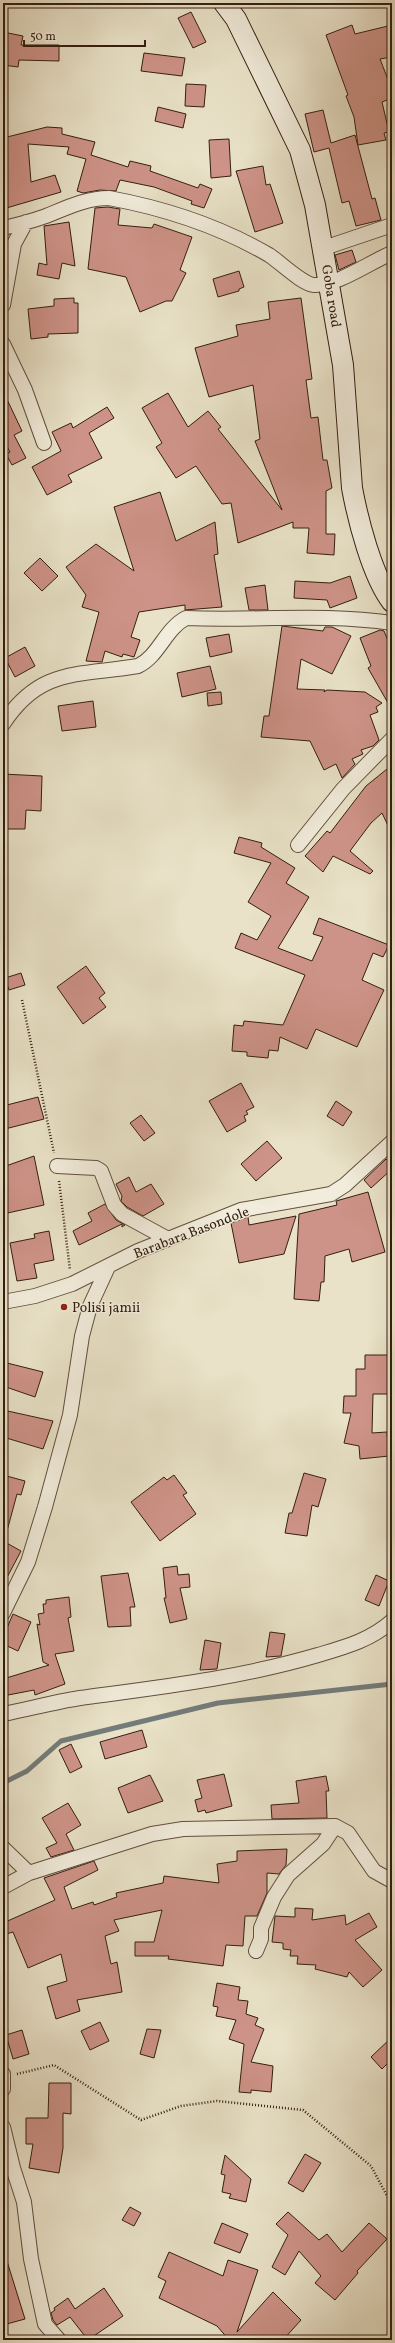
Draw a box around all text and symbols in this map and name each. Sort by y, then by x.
scale bar [24,22,145,48]
text: 50 m [30,29,56,45]
street label: Goba road [316,264,345,329]
street label: Barabara Basondole [131,1202,252,1264]
place label: Polisi jamii [72,1299,140,1318]
marker: Polisi jamii [59,1302,69,1312]

